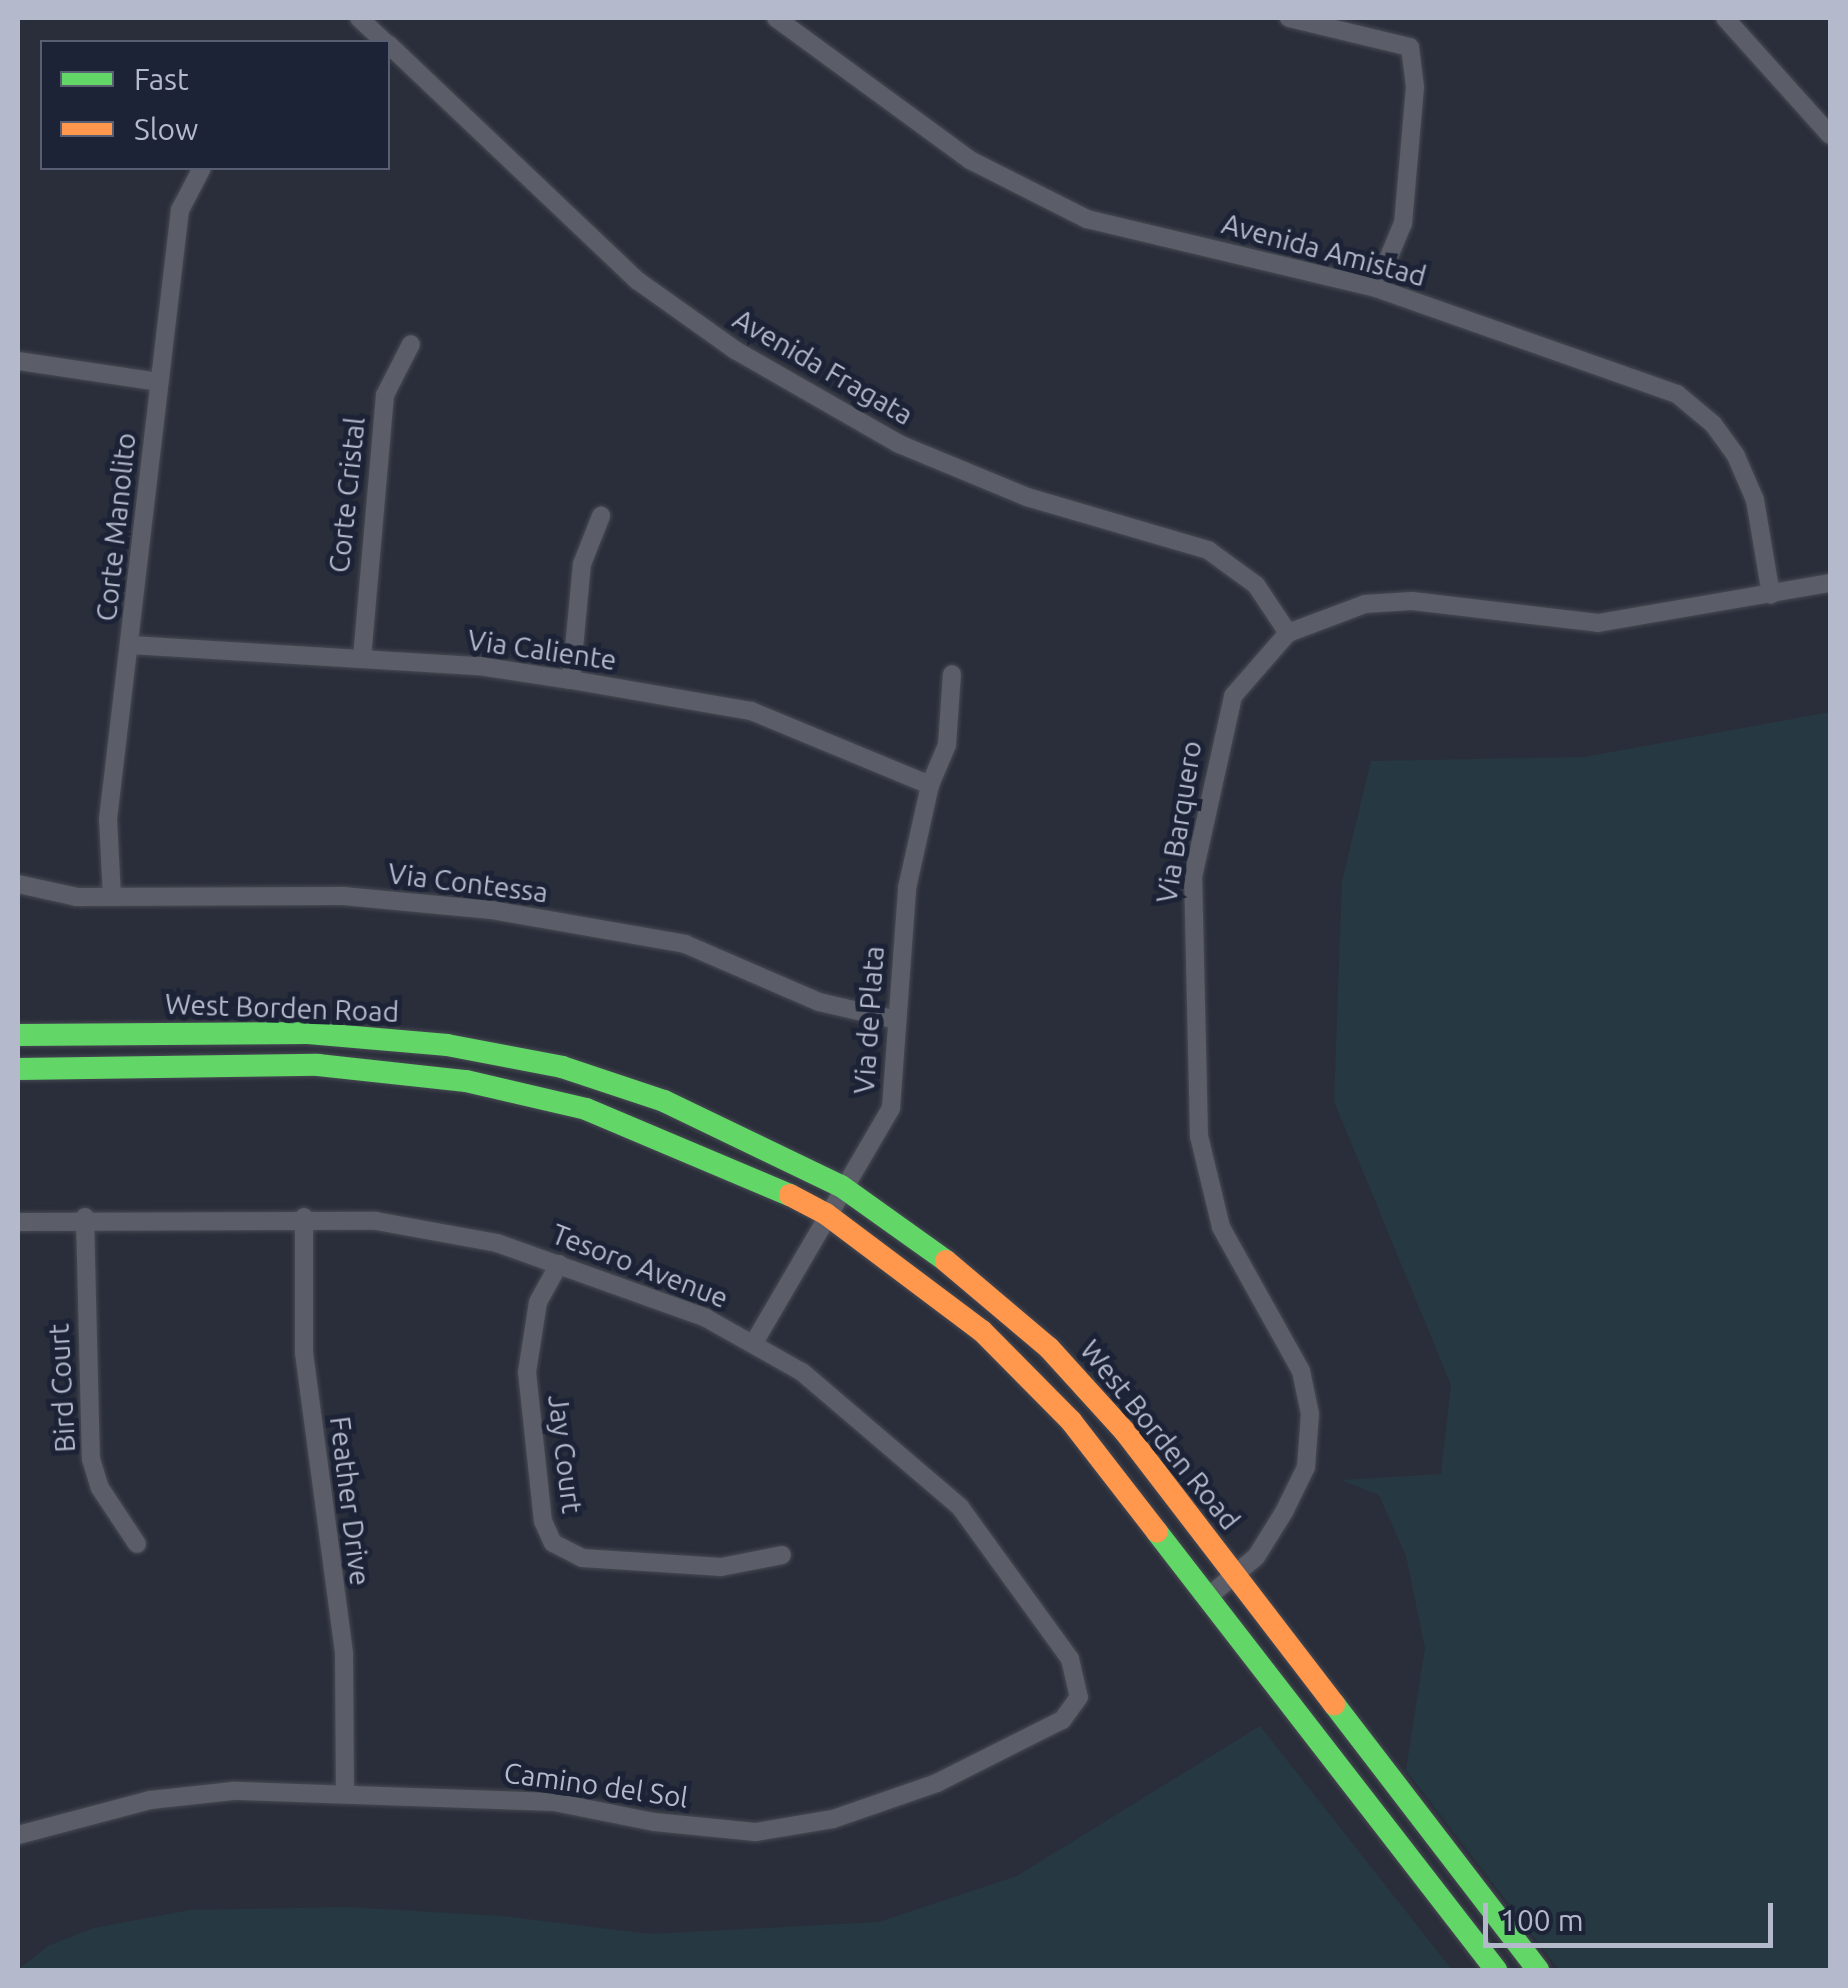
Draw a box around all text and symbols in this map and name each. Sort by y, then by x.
legend [40,40,390,170]
text: Fast [134,62,189,96]
text: Slow [134,112,198,146]
street label: Avenida Amistad [1218,207,1430,293]
street label: Avenida Fragata [727,302,919,432]
street label: Corte Cristal [322,415,372,575]
street label: Corte Manolito [89,431,143,623]
street label: Via Caliente [465,623,619,677]
street label: Via Barquero [1150,738,1208,906]
street label: Via Contessa [386,857,550,909]
street label: Via de Plata [847,945,891,1095]
street label: West Borden Road [164,987,400,1029]
street label: Tesoro Avenue [547,1217,733,1315]
street label: Bird Court [42,1323,82,1453]
street label: West Borden Road [1073,1333,1247,1537]
street label: Jay Court [541,1393,589,1515]
street label: Feather Drive [323,1414,377,1588]
street label: Camino del Sol [502,1755,690,1815]
scale bar [1488,1883,1778,1945]
text: 100 m [1500,1903,1584,1937]

